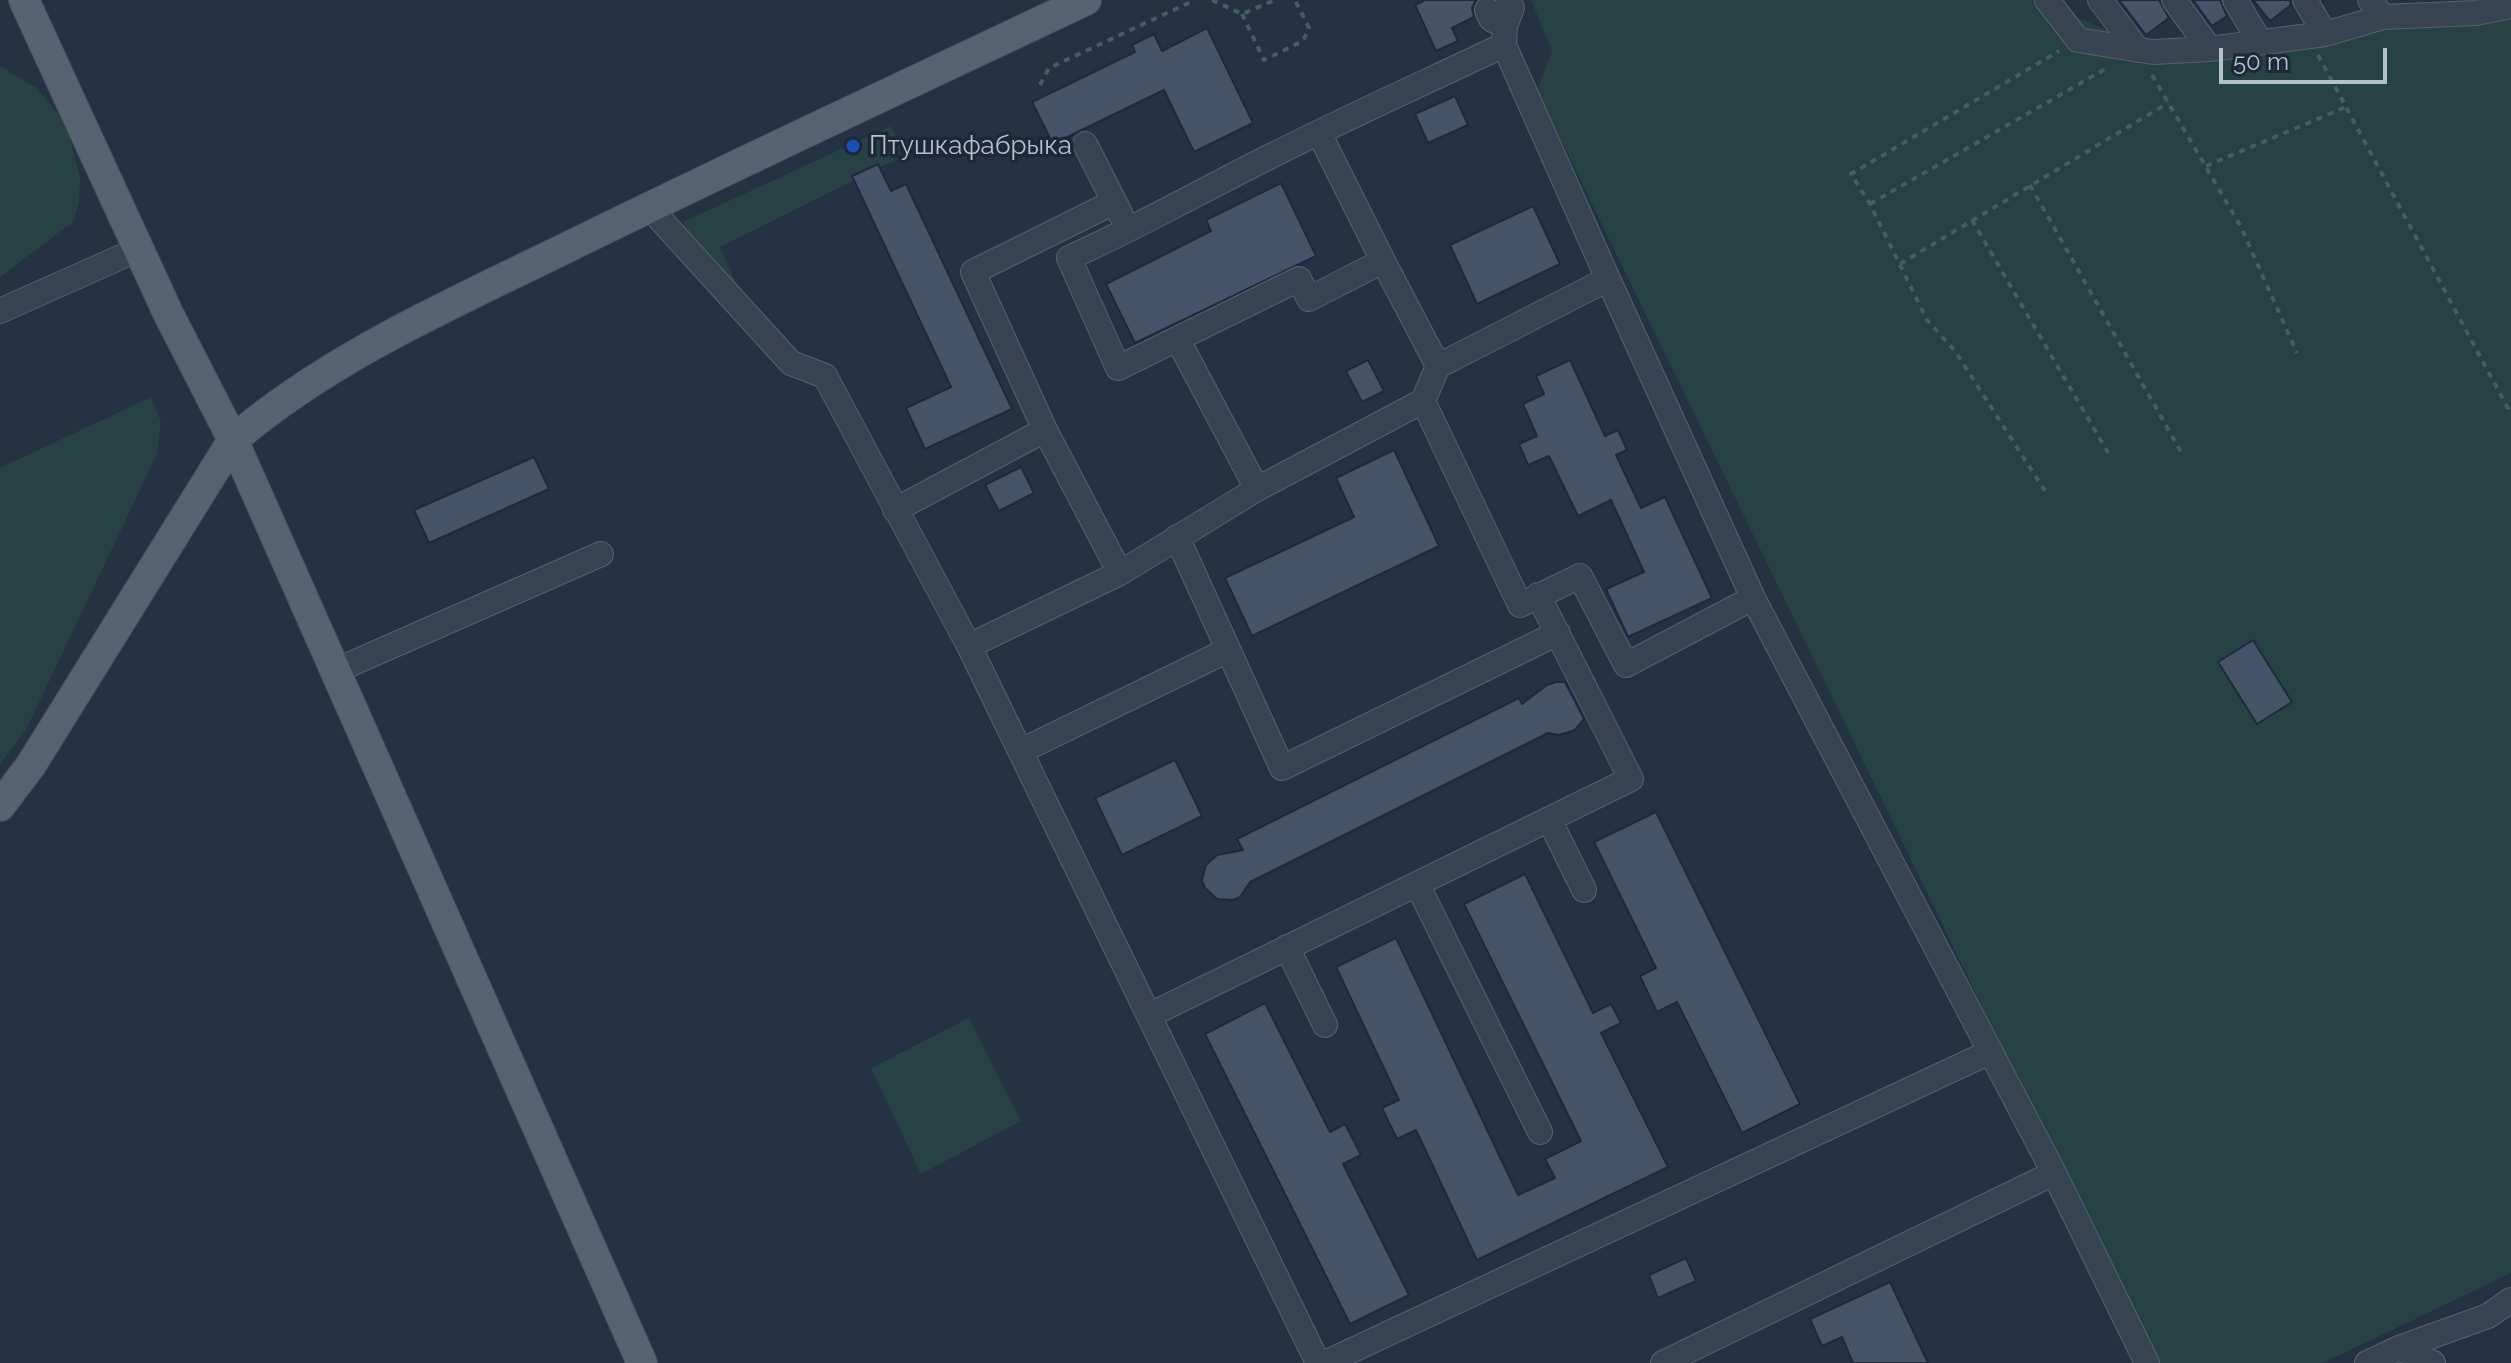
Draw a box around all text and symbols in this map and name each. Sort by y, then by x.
scale bar [2223,32,2391,82]
text: 50 m [2233,47,2289,76]
place label: Птушкафабрыка [869,130,1072,162]
marker: Птушкафабрыка [844,137,862,155]

